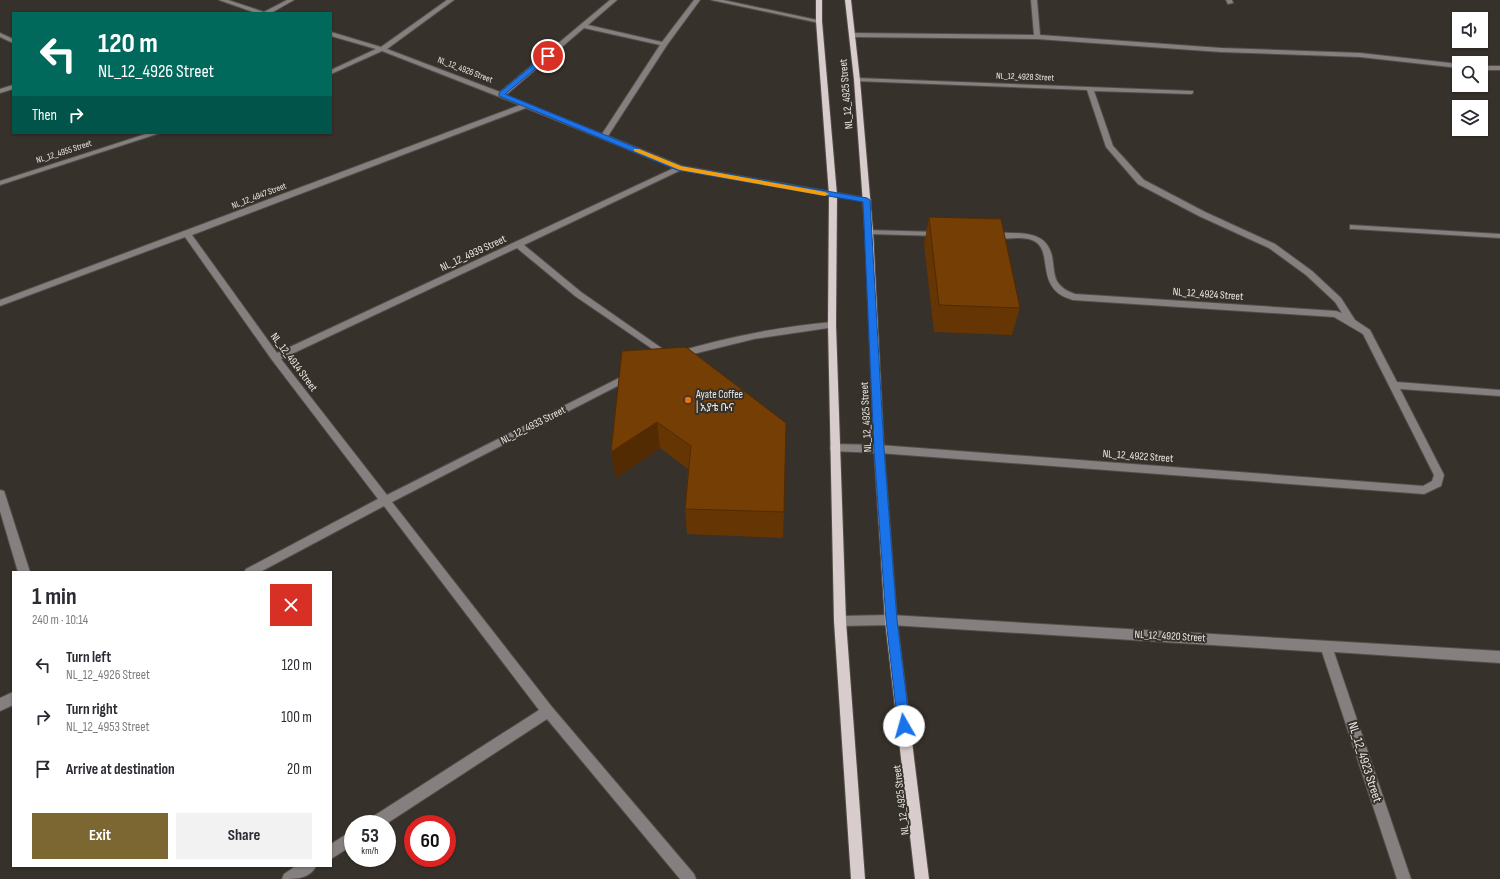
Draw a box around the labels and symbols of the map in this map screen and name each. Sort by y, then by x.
pin [531,39,565,73]
street label: NL_12_4926 Street [436,54,494,86]
street label: NL_12_4925 Street [836,58,856,130]
street label: NL_12_4928 Street [996,70,1054,84]
street label: NL_12_4955 Street [35,138,93,166]
street label: NL_12_4947 Street [230,180,288,211]
street label: NL_12_4939 Street [438,232,509,274]
street label: NL_12_4924 Street [1172,285,1244,303]
street label: NL_12_4914 Street [268,330,321,394]
street label: NL_12_4925 Street [858,381,874,453]
place label: Ayate Coffee | አያቴ ቡና [695,388,743,414]
marker: Ayate Coffee | አያቴ ቡና [683,395,693,405]
street label: NL_12_4933 Street [498,403,568,447]
street label: NL_12_4922 Street [1102,447,1174,465]
street label: NL_12_4920 Street [1134,628,1206,644]
position arrow [883,705,925,747]
street label: NL_12_4923 Street [1344,720,1386,804]
street label: NL_12_4925 Street [890,764,912,836]
speed limit sign: 60 [404,815,456,867]

